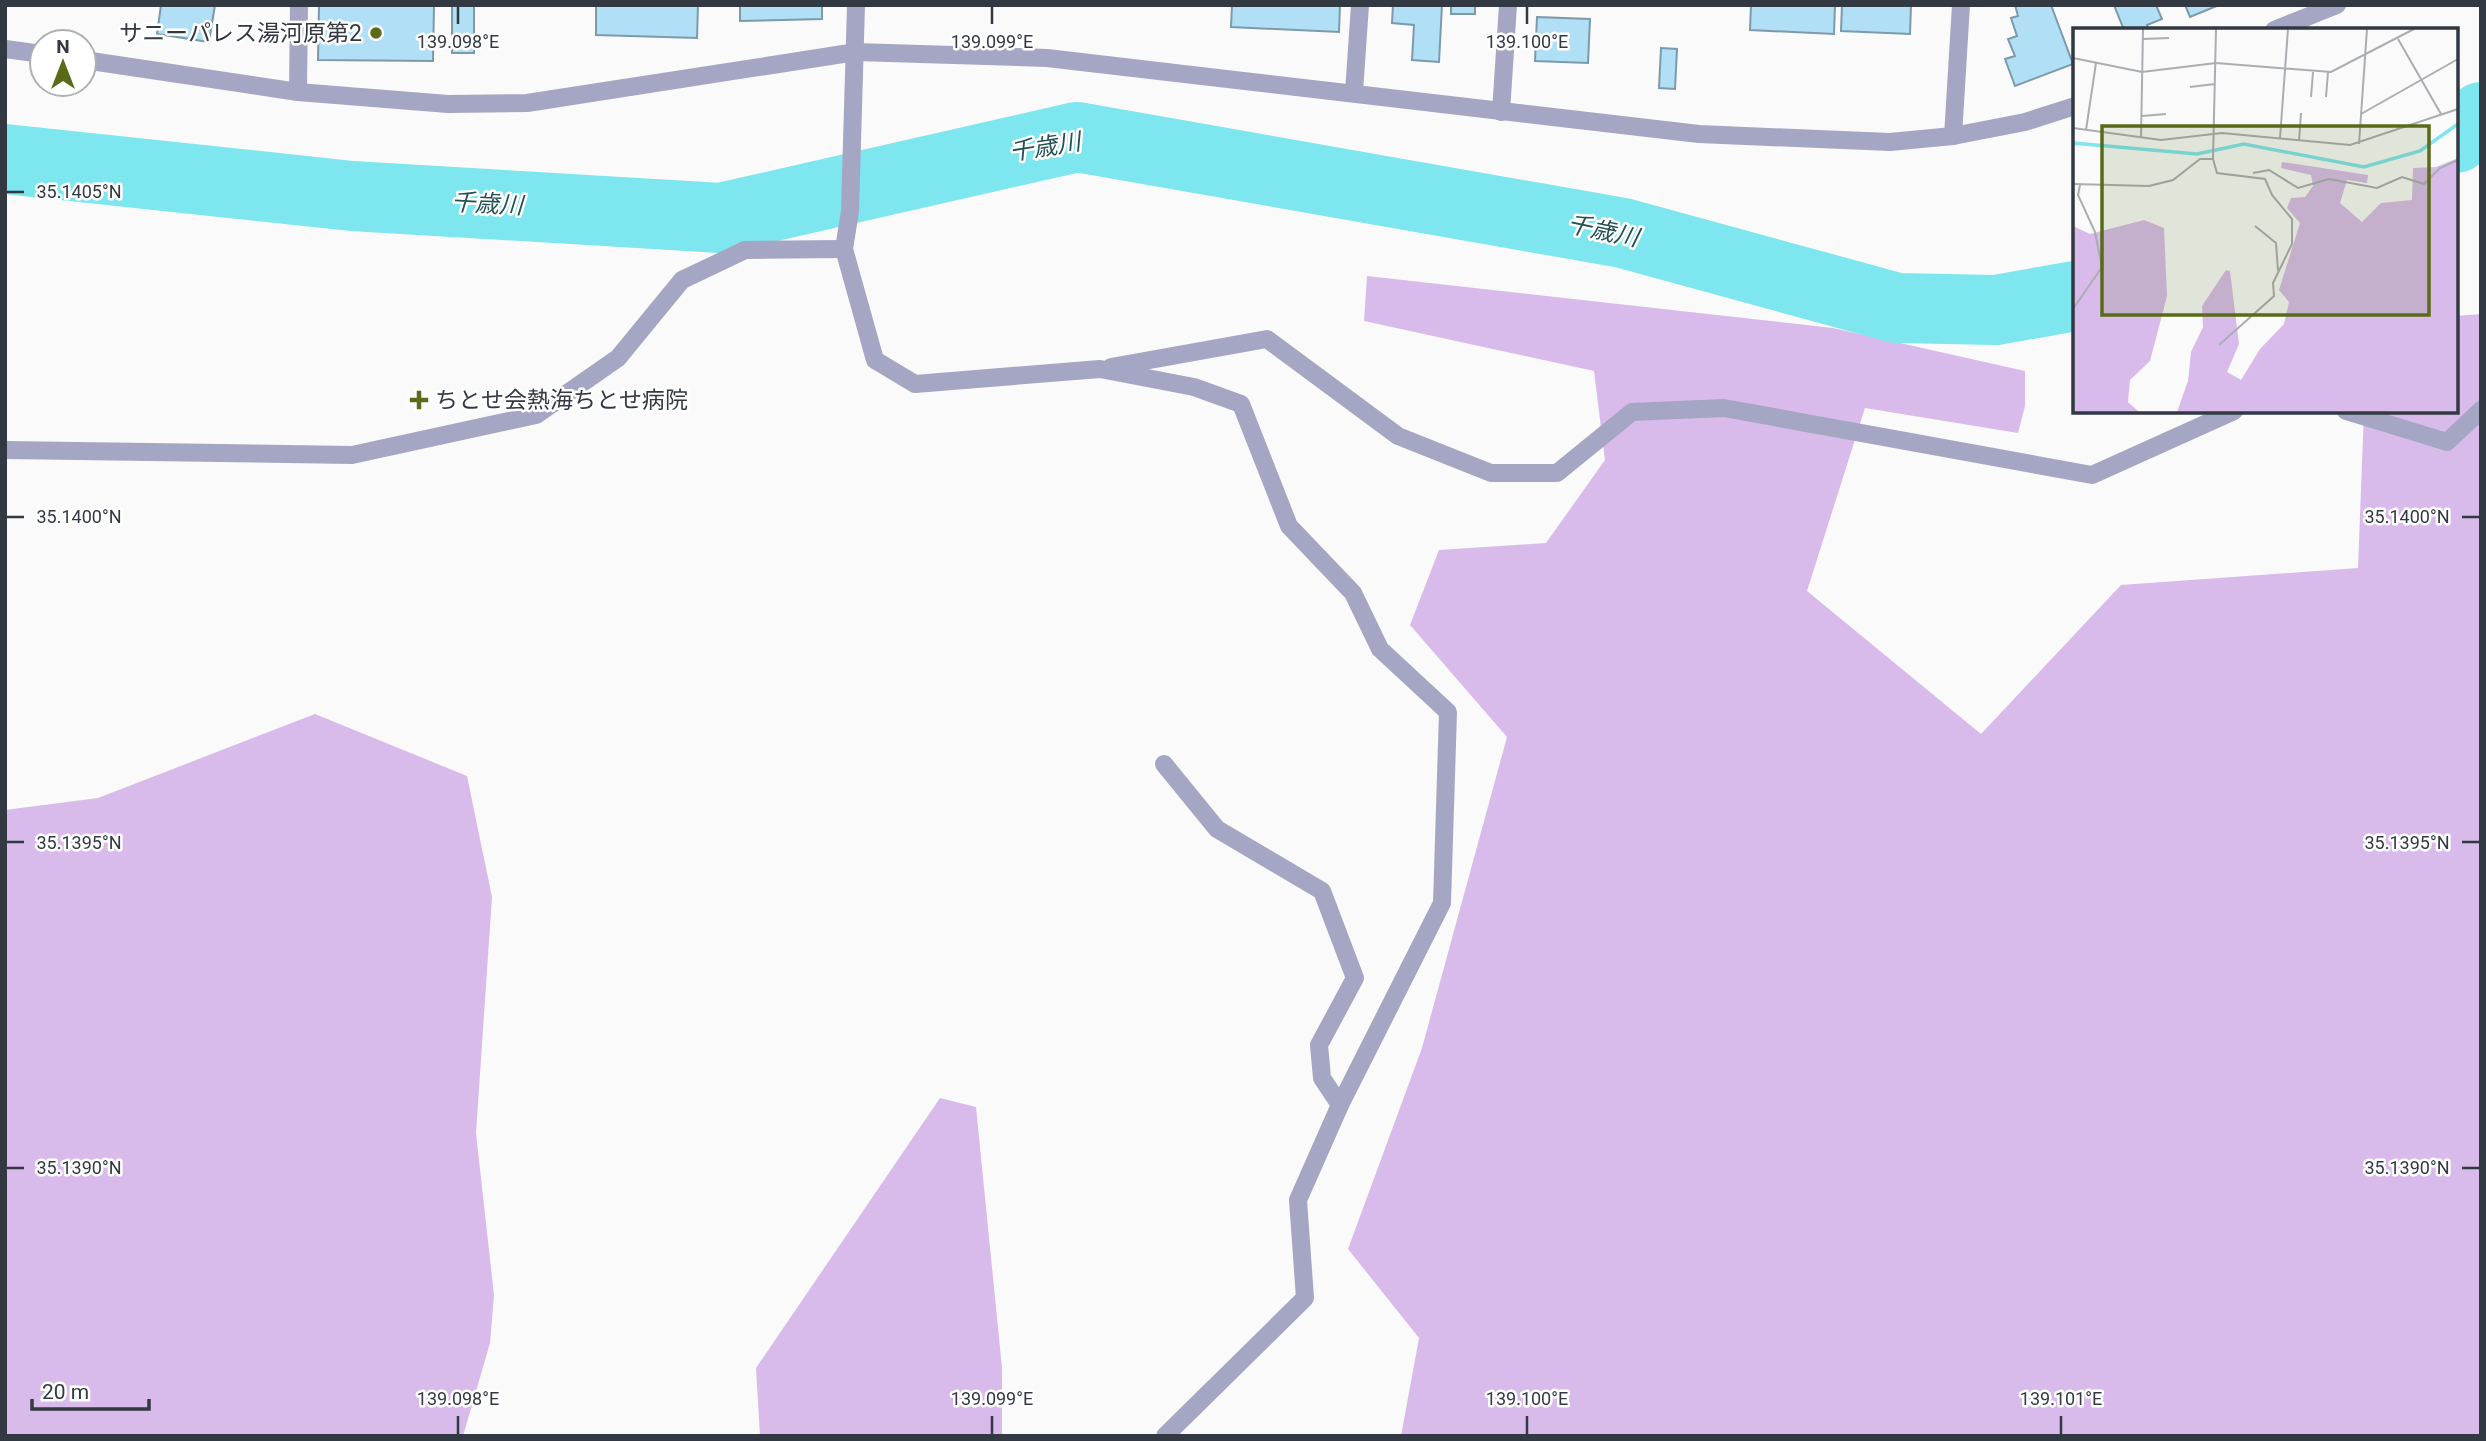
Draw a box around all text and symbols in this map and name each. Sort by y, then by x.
place label: サニーパレス湯河原第2 [119,20,362,47]
marker: サニーパレス湯河原第2 [368,25,384,41]
north arrow [28,28,98,98]
inset map [2073,28,2458,413]
text: 139.098°E [417,31,499,52]
text: 139.099°E [951,31,1033,52]
text: 139.100°E [1486,31,1568,52]
text: N [56,35,70,58]
water label: 千歳川 [1007,127,1086,166]
text: 35.1405°N [36,181,122,202]
water label: 千歳川 [450,188,527,220]
water label: 千歳川 [1565,210,1644,253]
place label: ちとせ会熱海ちとせ病院 [435,387,688,414]
marker: ちとせ会熱海ちとせ病院 [409,390,429,410]
text: 35.1400°N [36,506,122,527]
text: 35.1400°N [2364,506,2450,527]
text: 35.1395°N [36,832,122,853]
text: 35.1395°N [2364,832,2450,853]
text: 35.1390°N [36,1157,122,1178]
text: 35.1390°N [2364,1157,2450,1178]
scale bar [32,1368,149,1412]
text: 20 m [42,1380,89,1404]
text: 139.098°E [417,1388,499,1409]
text: 139.099°E [951,1388,1033,1409]
text: 139.100°E [1486,1388,1568,1409]
text: 139.101°E [2020,1388,2102,1409]

